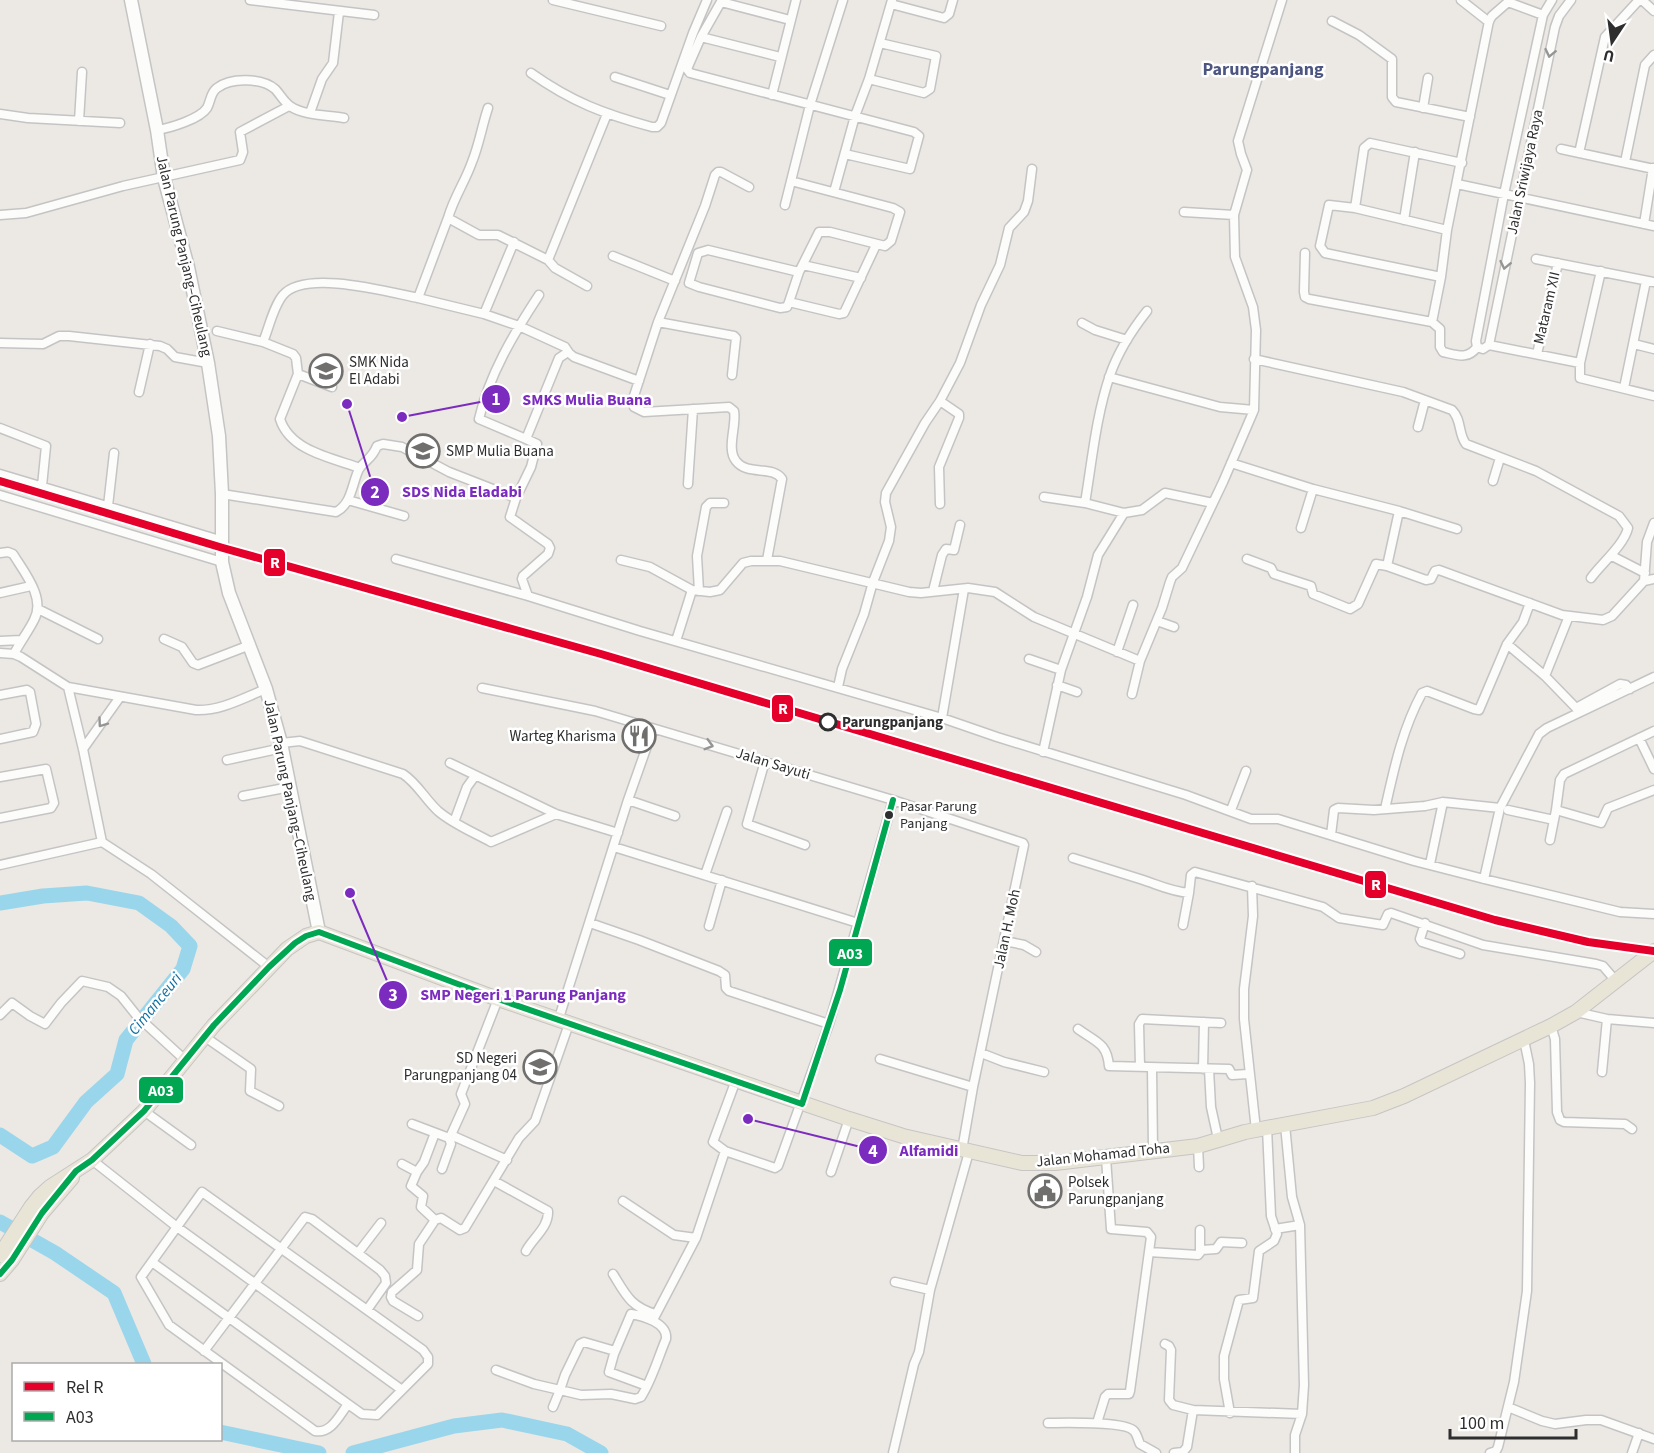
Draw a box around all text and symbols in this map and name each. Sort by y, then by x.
north arrow [1582,12,1642,72]
text: U [1601,44,1617,68]
one-way arrow [1544,48,1557,58]
district label: Parungpanjang [1202,57,1324,82]
street label: Jalan Sriwijaya Raya [1501,107,1549,237]
street label: Jalan Parung Panjang–Ciheulang [151,153,217,359]
one-way arrow [1499,259,1512,269]
street label: Mataram XII [1528,270,1566,346]
place label: SMK Nida El Adabi [349,352,409,390]
school or university icon: SMK Nida El Adabi [308,353,344,389]
callout: SMKS Mulia Buana [481,382,664,416]
text: 1 [491,387,501,412]
text: SMKS Mulia Buana [522,389,652,411]
school or university icon: SMP Mulia Buana [405,433,441,469]
place label: SMP Mulia Buana [446,441,554,462]
callout: SDS Nida Eladabi [360,475,534,509]
text: 2 [370,480,380,505]
text: SDS Nida Eladabi [402,481,522,503]
line badge: R [263,548,286,577]
text: R [270,552,280,574]
line badge: R [771,694,794,723]
street label: Jalan Parung Panjang–Ciheulang [258,697,322,903]
text: R [778,698,788,720]
place label: Parungpanjang [842,712,943,733]
marker: Parungpanjang [819,713,837,731]
one-way arrow [98,716,109,727]
restaurant icon: Warteg Kharisma [621,718,657,754]
place label: Warteg Kharisma [509,726,616,747]
one-way arrow [703,738,714,750]
street label: Jalan Sayuti [733,743,813,785]
place label: Pasar Parung Panjang [900,797,977,834]
marker: Pasar Parung Panjang [883,809,895,821]
line badge: R [1364,870,1387,899]
text: R [1371,874,1381,896]
street label: Jalan H. Moh [988,887,1026,971]
line badge: A03 [828,938,873,967]
text: A03 [836,943,863,965]
water label: Cimanceuri [123,968,187,1040]
callout: SMP Negeri 1 Parung Panjang [378,978,638,1012]
text: 3 [388,983,398,1008]
text: SMP Negeri 1 Parung Panjang [420,984,626,1006]
place label: SD Negeri Parungpanjang 04 [404,1048,518,1086]
school or university icon: SD Negeri Parungpanjang 04 [522,1049,558,1085]
line badge: A03 [138,1076,184,1104]
text: A03 [147,1080,174,1102]
callout: Alfamidi [858,1133,971,1167]
street label: Jalan Mohamad Toha [1035,1138,1171,1172]
text: 4 [868,1139,878,1164]
text: Alfamidi [898,1140,959,1162]
place label: Polsek Parungpanjang [1068,1172,1164,1210]
public building icon: Polsek Parungpanjang [1027,1173,1063,1209]
legend [12,1363,222,1441]
text: Rel R [66,1375,103,1400]
scale bar [1450,1402,1576,1440]
text: A03 [66,1405,94,1430]
text: 100 m [1459,1411,1504,1436]

